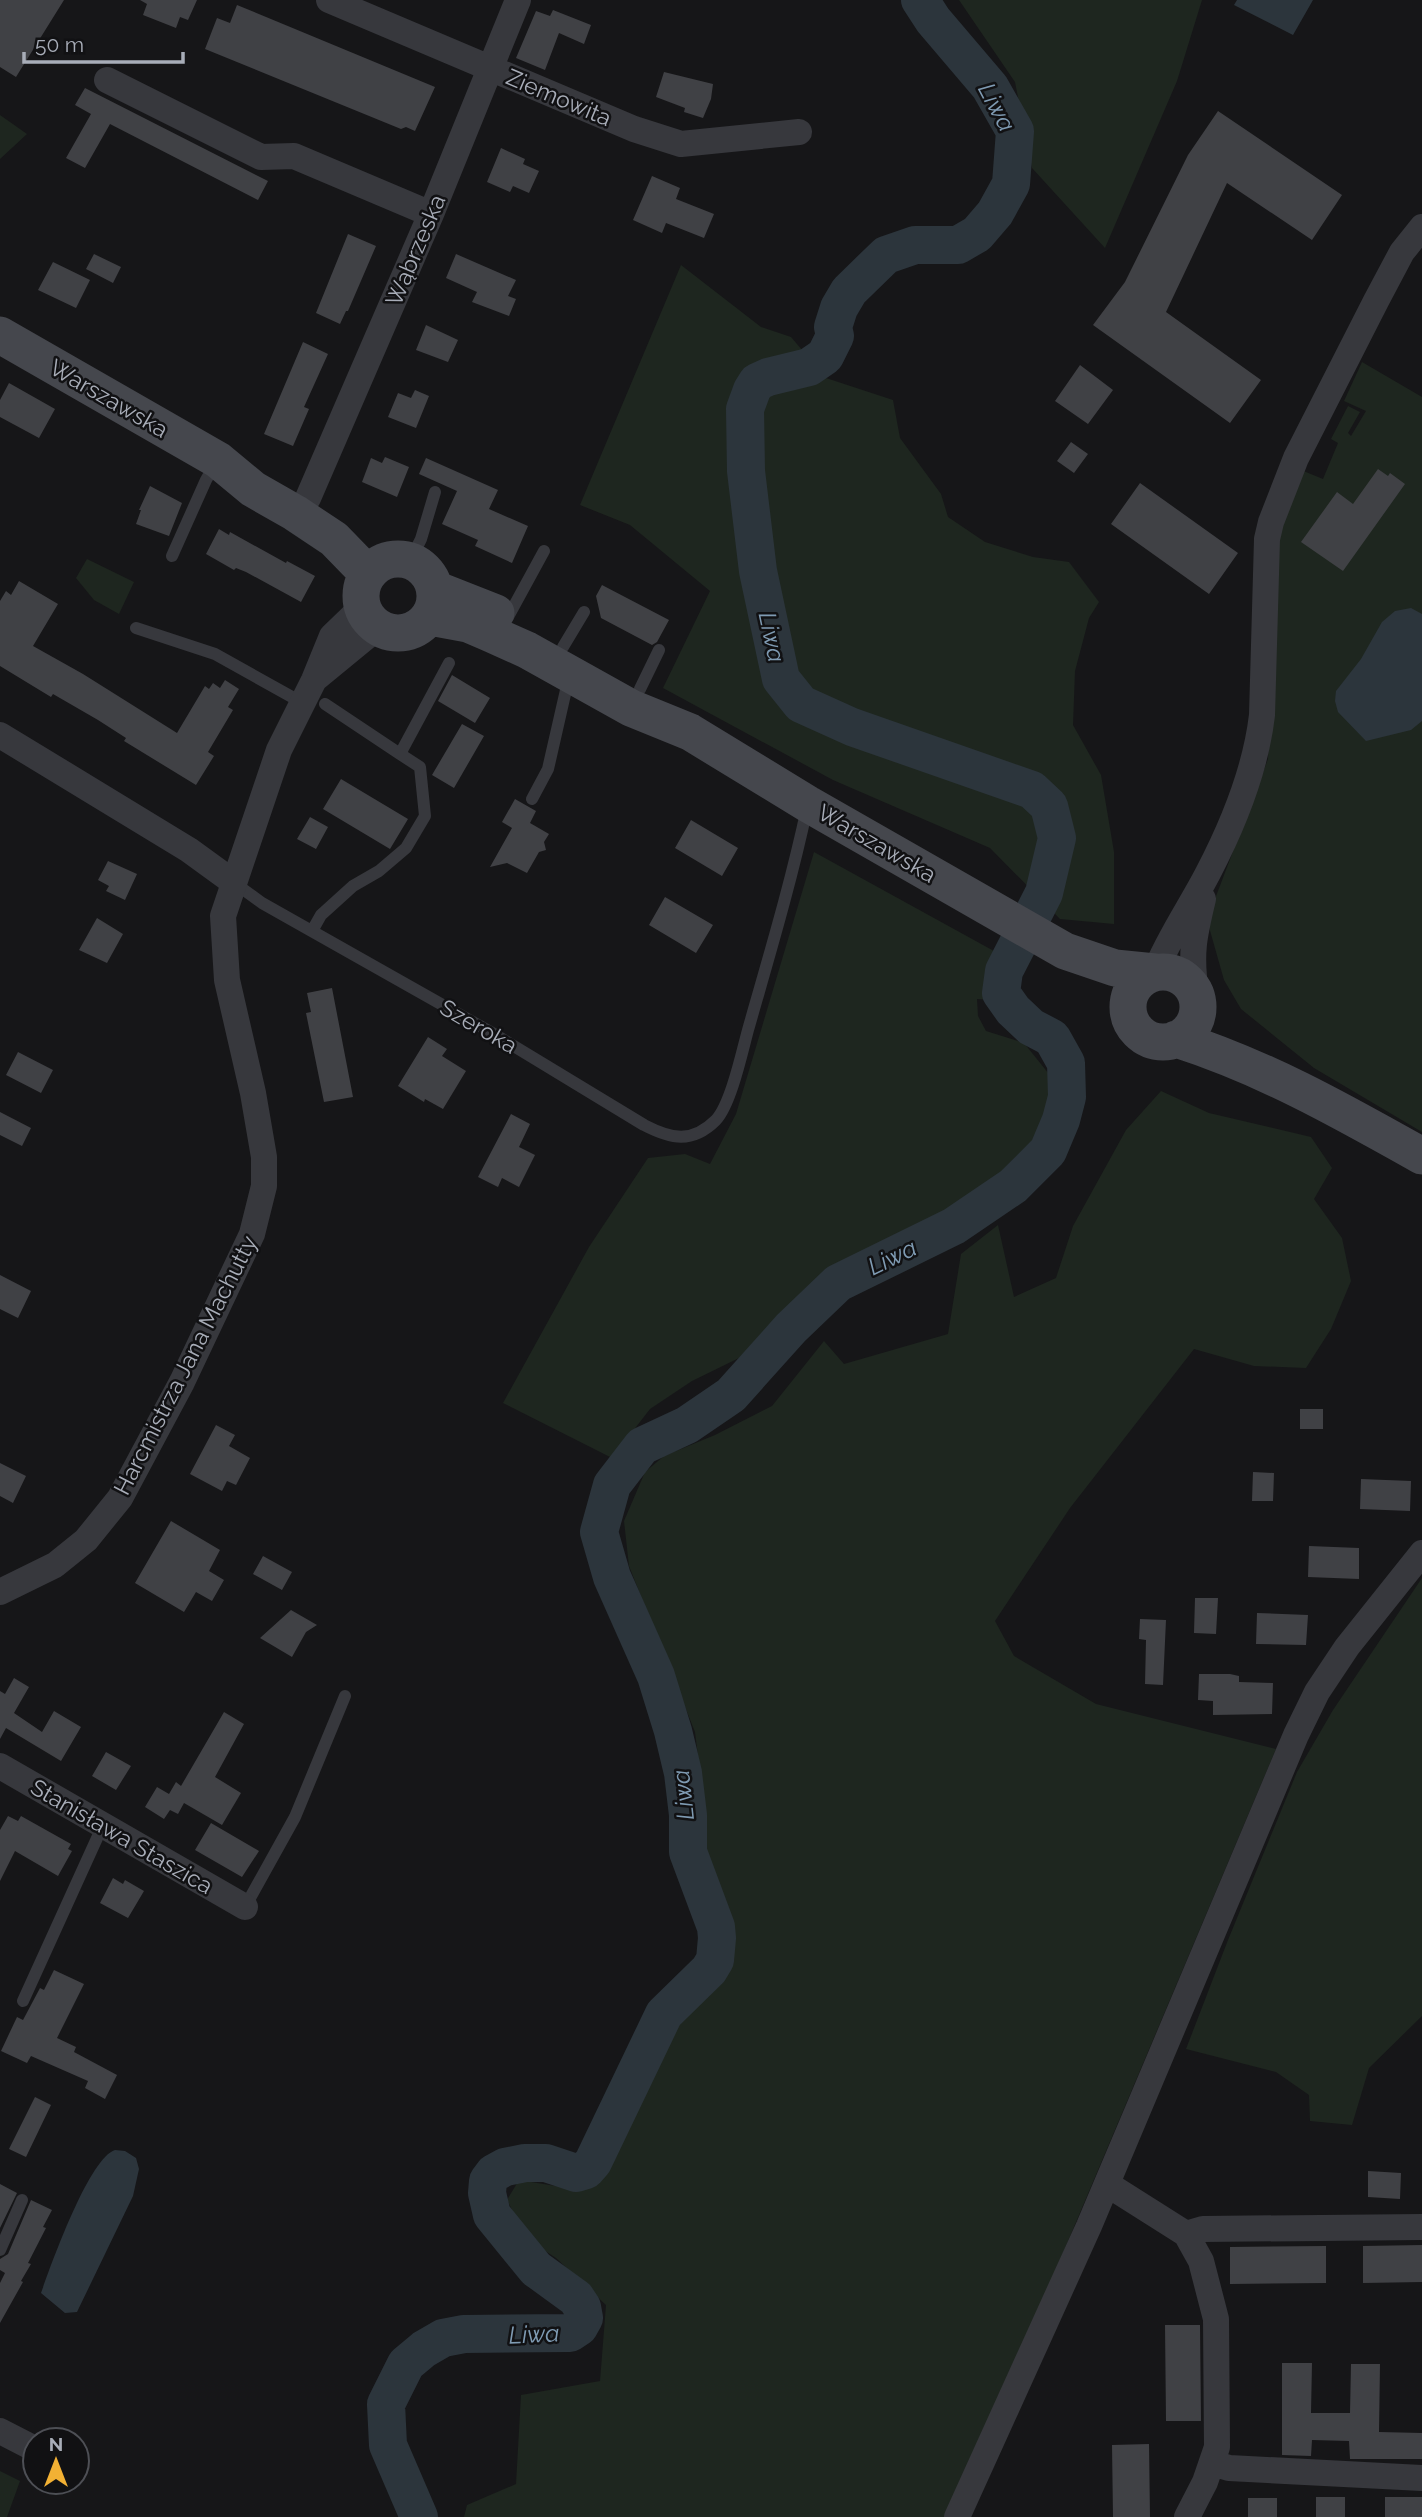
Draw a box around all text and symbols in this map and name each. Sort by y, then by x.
scale bar [24,21,184,65]
text: 50 m [35,32,84,57]
street label: Ziemowita [502,63,616,131]
water label: Liwa [972,78,1022,136]
street label: Wąbrzeska [380,190,450,310]
street label: Warszawska [45,353,173,443]
water label: Liwa [753,609,791,665]
street label: Warszawska [813,798,941,888]
street label: Szeroka [436,993,522,1059]
street label: Harcmistrza Jana Machutty [108,1231,262,1499]
water label: Liwa [863,1233,921,1281]
water label: Liwa [666,1768,700,1822]
street label: Stanisława Staszica [26,1773,218,1899]
water label: Liwa [508,2318,560,2350]
north arrow [21,2426,91,2496]
text: N [49,2433,63,2455]

